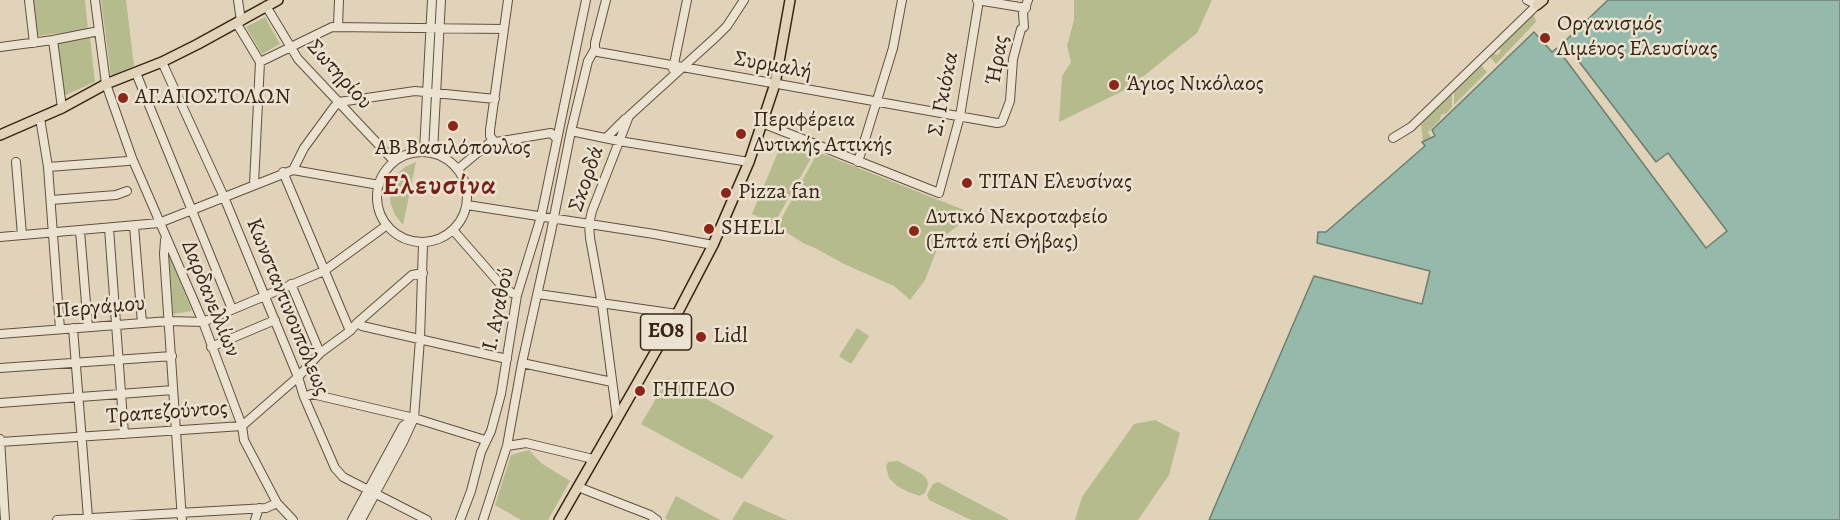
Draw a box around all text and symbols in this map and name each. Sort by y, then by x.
place label: Οργανισμός Λιμένος Ελευσίνας [1557,12,1718,63]
marker: Οργανισμός Λιμένος Ελευσίνας [1538,31,1552,45]
street label: Ήρας [981,33,1015,87]
street label: Σωτηρίου [301,35,377,115]
street label: Συρμαλή [732,46,814,86]
street label: Σ. Γκιόκα [923,50,965,138]
place label: Άγιος Νικόλαος [1126,72,1264,98]
marker: Άγιος Νικόλαος [1107,78,1121,92]
place label: ΑΓ.ΑΠΟΣΤΟΛΩΝ [135,85,291,111]
marker: ΑΓ.ΑΠΟΣΤΟΛΩΝ [116,91,130,105]
place label: Περιφέρεια Δυτικής Αττικής [753,108,892,160]
marker: ΑΒ Βασιλόπουλος [446,119,460,133]
marker: Περιφέρεια Δυτικής Αττικής [734,127,748,141]
place label: ΑΒ Βασιλόπουλος [375,136,531,162]
street label: Σκορδά [563,143,611,215]
district label: Ελευσίνα [383,170,497,204]
place label: TITAN Ελευσίνας [979,170,1132,196]
marker: TITAN Ελευσίνας [960,176,974,190]
place label: Pizza fan [738,180,820,206]
marker: Pizza fan [719,186,733,200]
place label: Δυτικό Νεκροταφείο (Επτά επί Θήβας) [926,205,1108,256]
street label: Κωνσταντινουπόλεως [239,215,335,399]
place label: SHELL [721,216,784,242]
marker: SHELL [702,222,716,236]
marker: Δυτικό Νεκροταφείο (Επτά επί Θήβας) [907,224,921,238]
street label: Δαρδανελλίων [175,237,245,361]
street label: Ι. Αγαθού [477,265,521,353]
street label: Περγάμου [54,291,146,325]
road number: ΕΟ8 [640,314,692,350]
place label: Lidl [713,324,748,350]
marker: Lidl [694,330,708,344]
place label: ΓΗΠΕΔΟ [652,378,735,404]
marker: ΓΗΠΕΔΟ [633,384,647,398]
street label: Τραπεζούντος [105,396,229,430]

